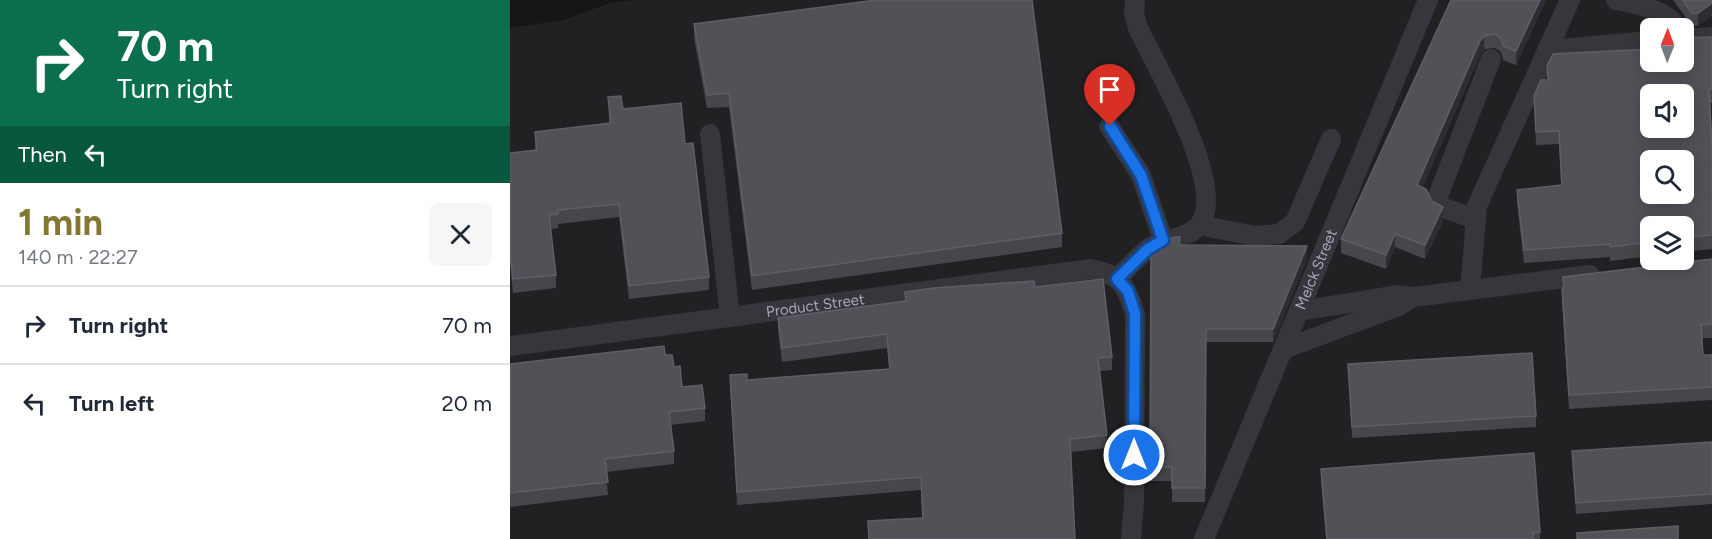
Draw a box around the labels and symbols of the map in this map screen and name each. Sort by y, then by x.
north arrow [1640,18,1694,72]
pin [1084,64,1135,126]
street label: Melck Street [1291,226,1341,312]
street label: Product Street [765,290,866,321]
position arrow [1102,423,1166,487]

